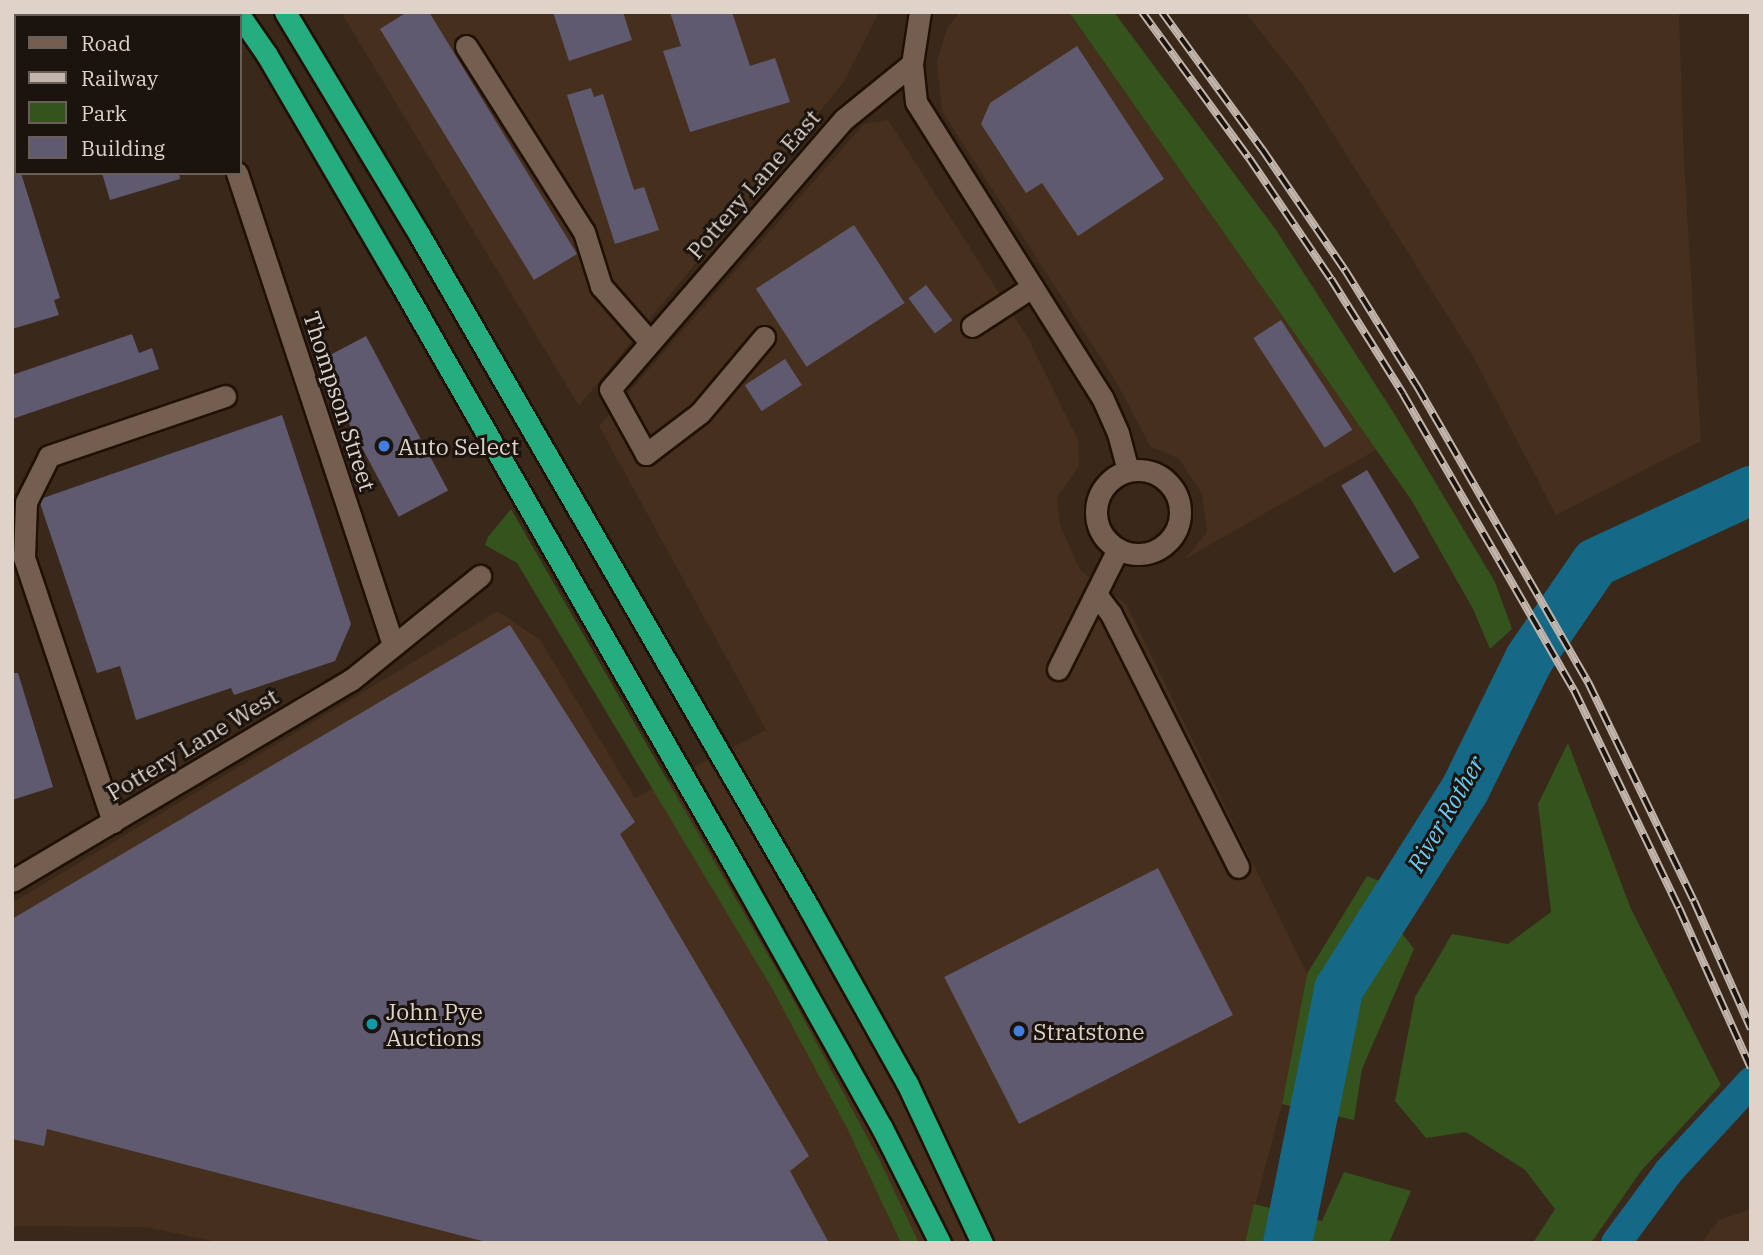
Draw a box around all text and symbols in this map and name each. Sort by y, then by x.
legend [14,14,242,175]
text: Road [81,29,131,57]
text: Railway [81,64,158,92]
text: Park [81,99,127,127]
street label: Pottery Lane East [681,104,825,264]
text: Building [81,134,165,162]
street label: Thompson Street [298,308,382,494]
place label: Auto Select [398,432,519,460]
marker: Auto Select [376,438,392,454]
street label: Pottery Lane West [101,682,283,806]
water label: River Rother [1401,751,1491,877]
place label: John Pye Auctions [386,997,483,1051]
marker: John Pye Auctions [364,1016,380,1032]
place label: Stratstone [1033,1017,1144,1045]
marker: Stratstone [1011,1023,1027,1039]

